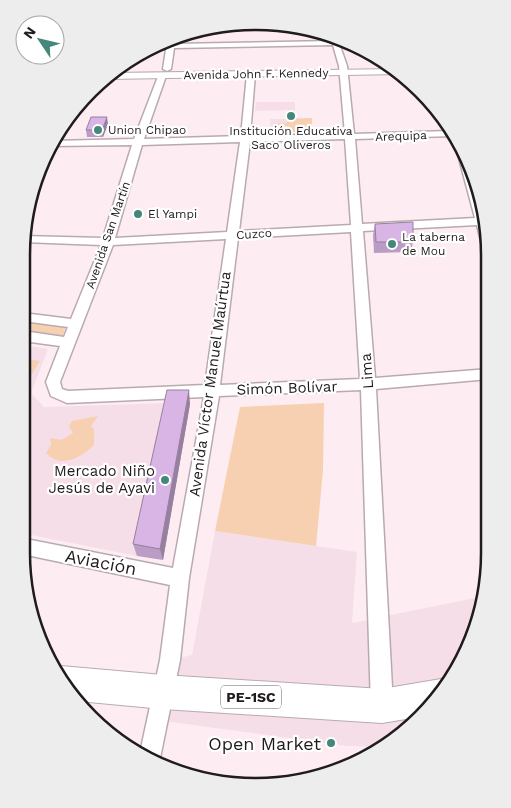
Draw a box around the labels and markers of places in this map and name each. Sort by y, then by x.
marker: Institución Educativa Saco Oliveros [285,110,297,122]
place label: Union Chipao [108,123,186,137]
marker: Union Chipao [92,124,104,136]
place label: Institución Educativa Saco Oliveros [229,124,353,152]
place label: El Yampi [148,207,197,221]
marker: El Yampi [132,208,144,220]
place label: La taberna de Mou [402,230,465,258]
marker: La taberna de Mou [386,238,398,250]
place label: Mercado Niño Jesús de Ayavi [48,462,155,497]
marker: Mercado Niño Jesús de Ayavi [159,474,171,486]
place label: Open Market [208,733,321,754]
marker: Open Market [325,737,337,749]

